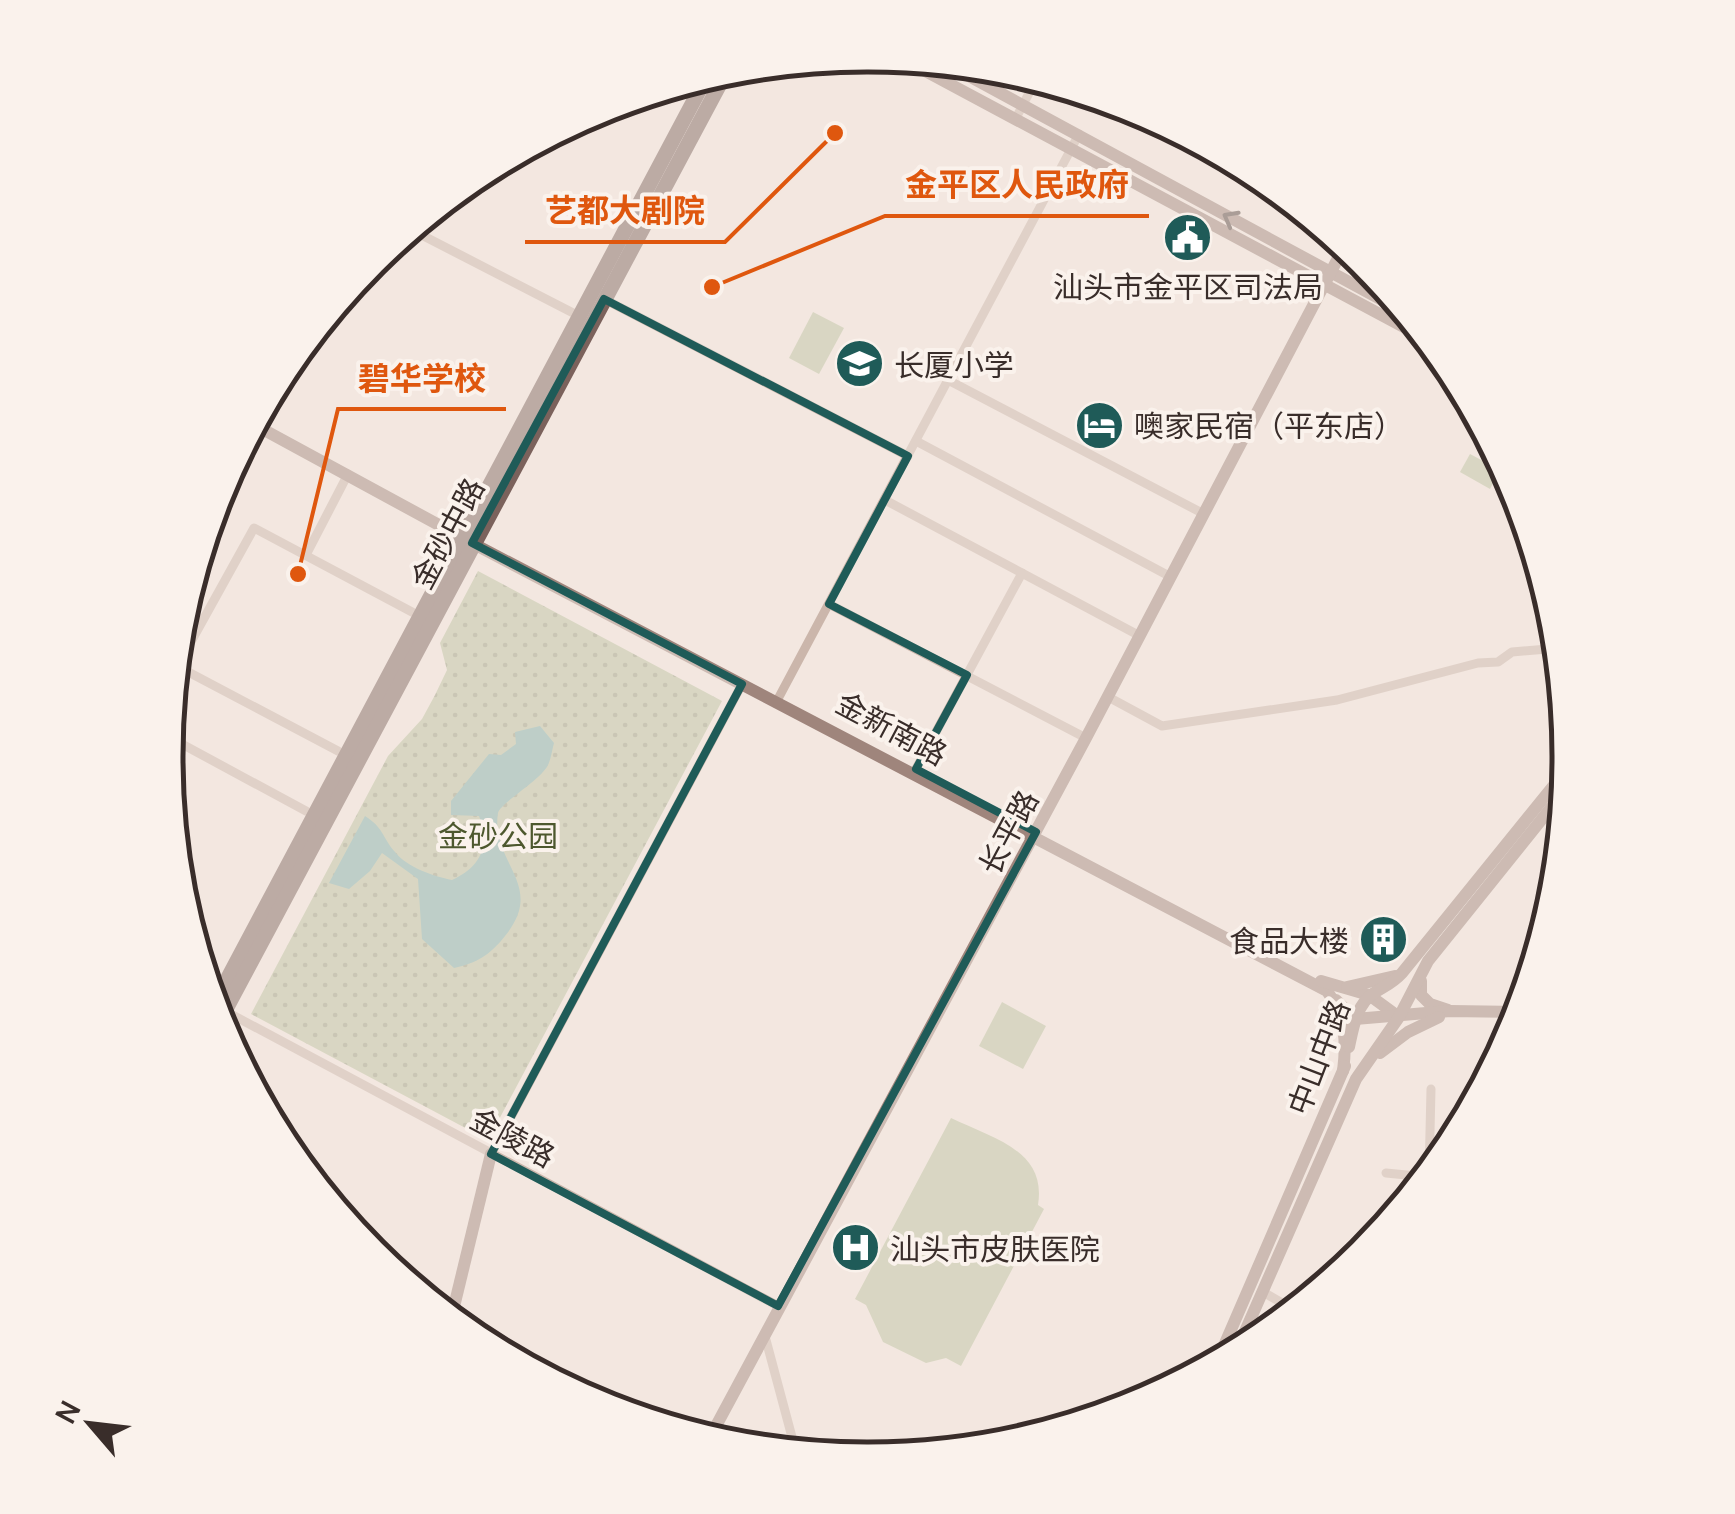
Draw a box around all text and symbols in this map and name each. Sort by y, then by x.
callout: 金平区人民政府 [885,154,1149,216]
text: 金平区人民政府 [905,162,1129,206]
callout: 艺都大剧院 [525,180,725,242]
text: 艺都大剧院 [545,188,705,232]
one-way arrow [1222,210,1240,230]
public building icon: 汕头市金平区司法局 [1162,211,1214,263]
place label: 汕头市金平区司法局 [1053,266,1323,307]
school or university icon: 长厦小学 [833,338,885,390]
place label: 长厦小学 [894,344,1014,385]
callout: 碧华学校 [338,347,506,409]
text: 碧华学校 [358,356,486,400]
hotel icon: 噢家民宿（平东店） [1073,399,1125,451]
place label: 噢家民宿（平东店） [1134,405,1404,446]
street label: 金砂中路 [401,470,493,596]
street label: 金新南路 [829,682,955,774]
street label: 长平路 [969,783,1047,881]
park label: 金砂公园 [438,815,558,856]
building icon: 食品大楼 [1358,914,1410,966]
place label: 食品大楼 [1229,920,1349,961]
street label: 中山中路 [1277,994,1359,1120]
street label: 金陵路 [464,1098,562,1176]
hospital icon: 汕头市皮肤医院 [829,1222,881,1274]
place label: 汕头市皮肤医院 [890,1228,1100,1269]
north arrow [40,1374,140,1474]
text: N [46,1394,89,1430]

